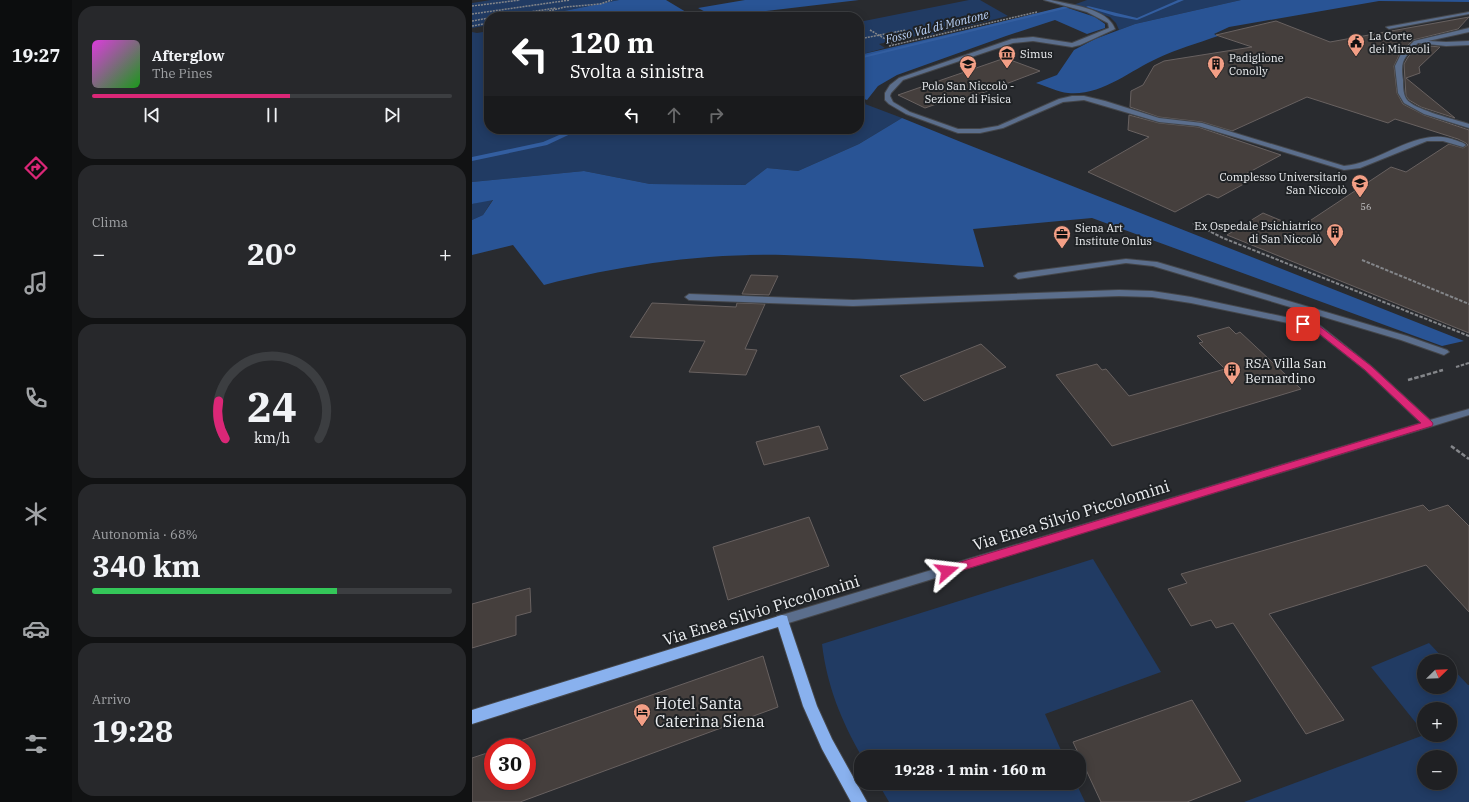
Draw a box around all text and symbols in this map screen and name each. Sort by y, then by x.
water label: Fosso Val di Montone [883,6,991,47]
text: 120 m [570,24,654,61]
icon: left [504,28,556,80]
place label: La Corte dei Miracoli [1369,29,1431,56]
public building icon: La Corte dei Miracoli [1346,32,1366,57]
text: 19:27 [12,44,60,67]
museum icon: Simus [997,44,1017,69]
text: Afterglow [152,46,225,65]
place label: Simus [1020,47,1053,61]
place label: Padiglione Conolly [1229,51,1284,78]
school or university icon: Polo San Niccolò - Sezione di Fisica [958,54,978,79]
building icon: Padiglione Conolly [1206,54,1226,79]
text: Svolta a sinistra [570,60,704,83]
text: The Pines [152,65,212,82]
place label: Polo San Niccolò - Sezione di Fisica [922,79,1014,106]
icon: previous [141,104,163,126]
icon: pause [261,104,283,126]
icon: next [381,104,403,126]
icon: left [621,104,643,126]
icon: ahead [663,104,685,126]
icon: right [705,104,727,126]
icon: directions [22,154,50,182]
place label: Complesso Universitario San Niccolò [1220,170,1347,197]
school or university icon: Complesso Universitario San Niccolò [1350,173,1370,198]
house number: 56 [1361,201,1371,212]
text: Clima [92,214,128,231]
place label: Ex Ospedale Psichiatrico di San Niccolò [1194,219,1322,246]
place label: Siena Art Institute Onlus [1075,221,1152,248]
building icon: Ex Ospedale Psichiatrico di San Niccolò [1325,222,1345,247]
office icon: Siena Art Institute Onlus [1052,224,1072,249]
text: 20° [247,234,297,273]
text: − [92,239,105,268]
text: + [439,239,452,268]
icon: music [22,269,50,297]
pin [1286,307,1320,341]
icon: arrive [1292,313,1314,335]
place label: RSA Villa San Bernardino [1245,355,1327,387]
building icon: RSA Villa San Bernardino [1222,360,1242,385]
text: 24 [247,379,297,433]
icon: phone [22,384,50,412]
text: km/h [254,428,290,447]
street label: Via Enea Silvio Piccolomini [970,476,1172,554]
icon: climate [22,500,50,528]
text: Autonomia · 68% [92,526,198,543]
text: 340 km [92,546,201,585]
position arrow [926,550,968,592]
street label: Via Enea Silvio Piccolomini [660,571,862,649]
icon: car [22,615,50,643]
north arrow [1417,654,1457,694]
map controls [1417,654,1457,790]
text: Arrivo [92,691,131,708]
place label: Hotel Santa Caterina Siena [655,693,765,731]
hotel icon: Hotel Santa Caterina Siena [632,702,652,727]
button: + [1417,702,1457,742]
text: 19:28 [92,711,173,750]
icon: filters [22,730,50,758]
speed limit sign: 30 [484,738,536,790]
button: − [1417,750,1457,790]
text: 19:28 · 1 min · 160 m [894,760,1046,779]

